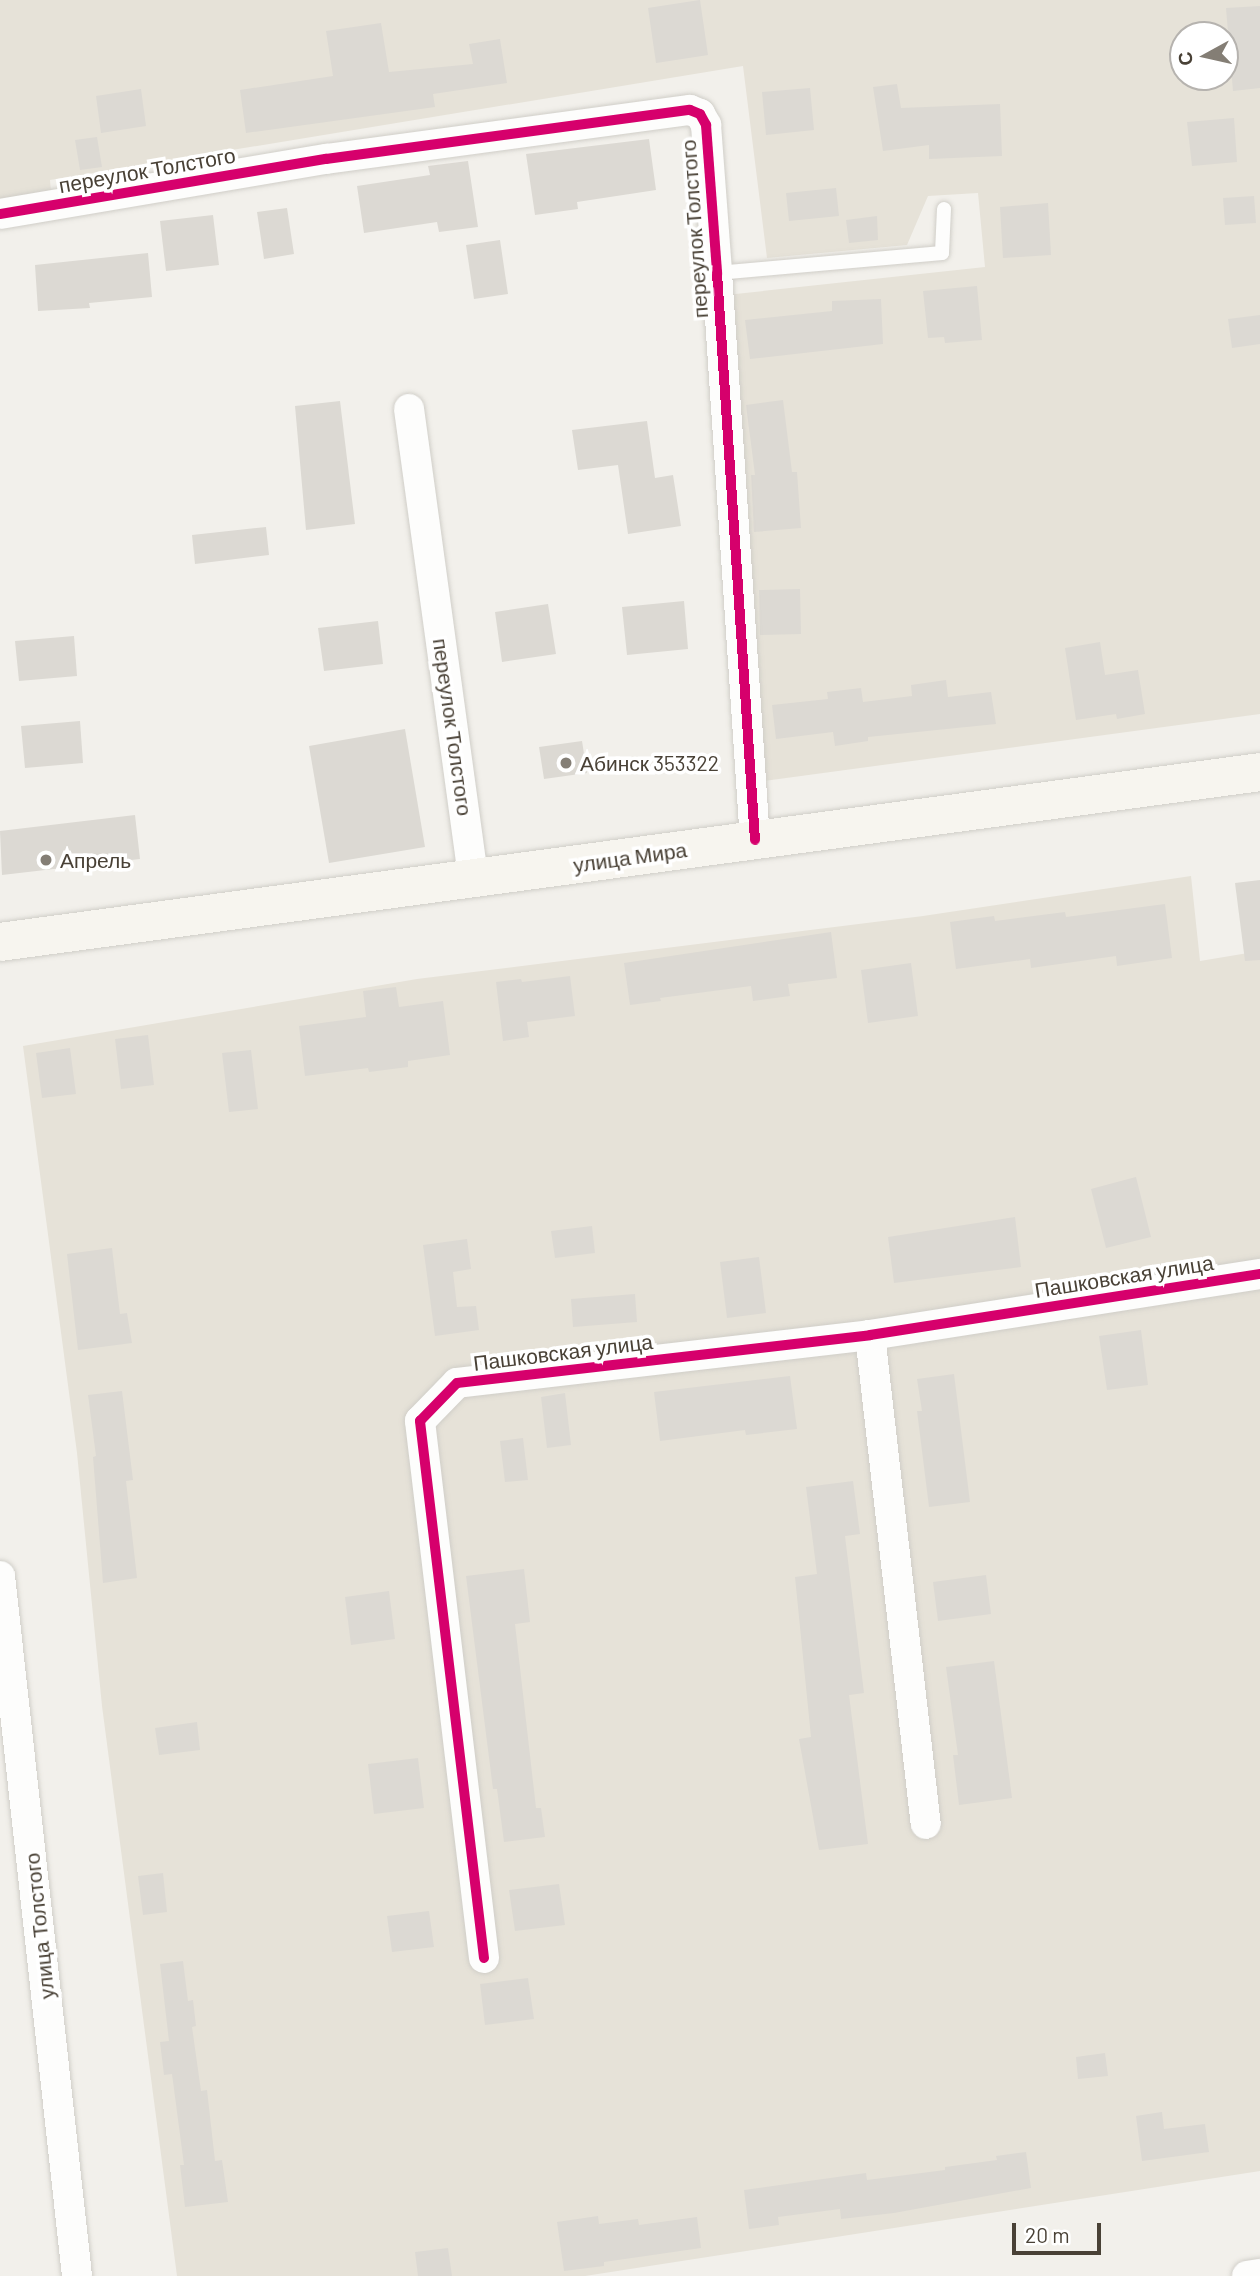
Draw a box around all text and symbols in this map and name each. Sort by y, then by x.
north arrow [1169,21,1239,91]
text: С [1172,50,1197,67]
street label: переулок Толстого [675,139,713,319]
street label: переулок Толстого [57,142,237,198]
street label: переулок Толстого [428,637,478,817]
place label: Абинск 353322 [580,750,719,776]
marker: Абинск 353322 [558,755,574,771]
street label: улица Мира [572,837,688,877]
place label: Апрель [60,847,131,873]
marker: Апрель [38,852,54,868]
street label: Пашковская улица [1033,1249,1215,1303]
street label: Пашковская улица [472,1328,654,1376]
street label: улица Толстого [19,1852,59,2000]
scale bar [1015,2210,1104,2254]
text: 20 m [1025,2222,1070,2247]

